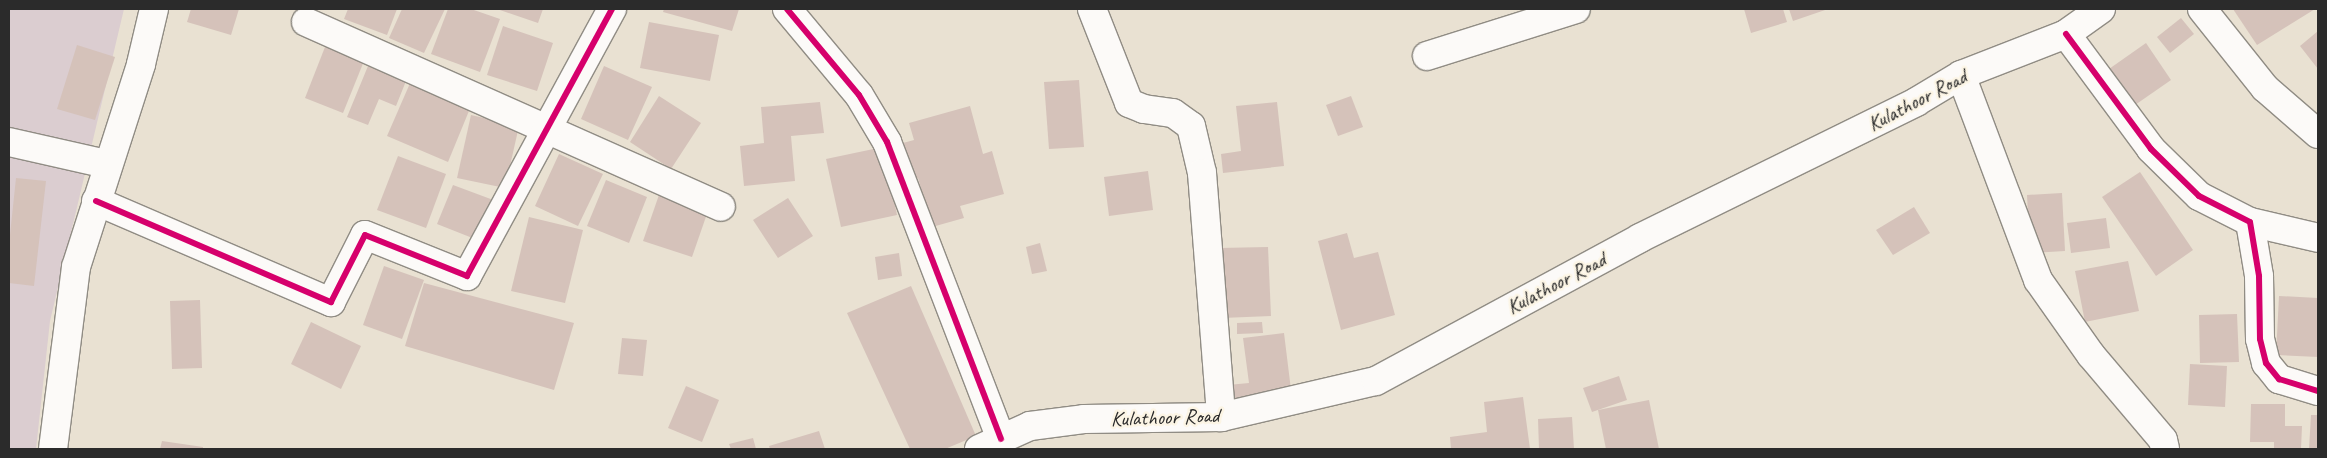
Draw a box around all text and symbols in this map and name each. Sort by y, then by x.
street label: Kulathoor Road [1863,63,1971,137]
street label: Kulathoor Road [1502,246,1610,320]
street label: Kulathoor Road [1110,403,1220,431]

